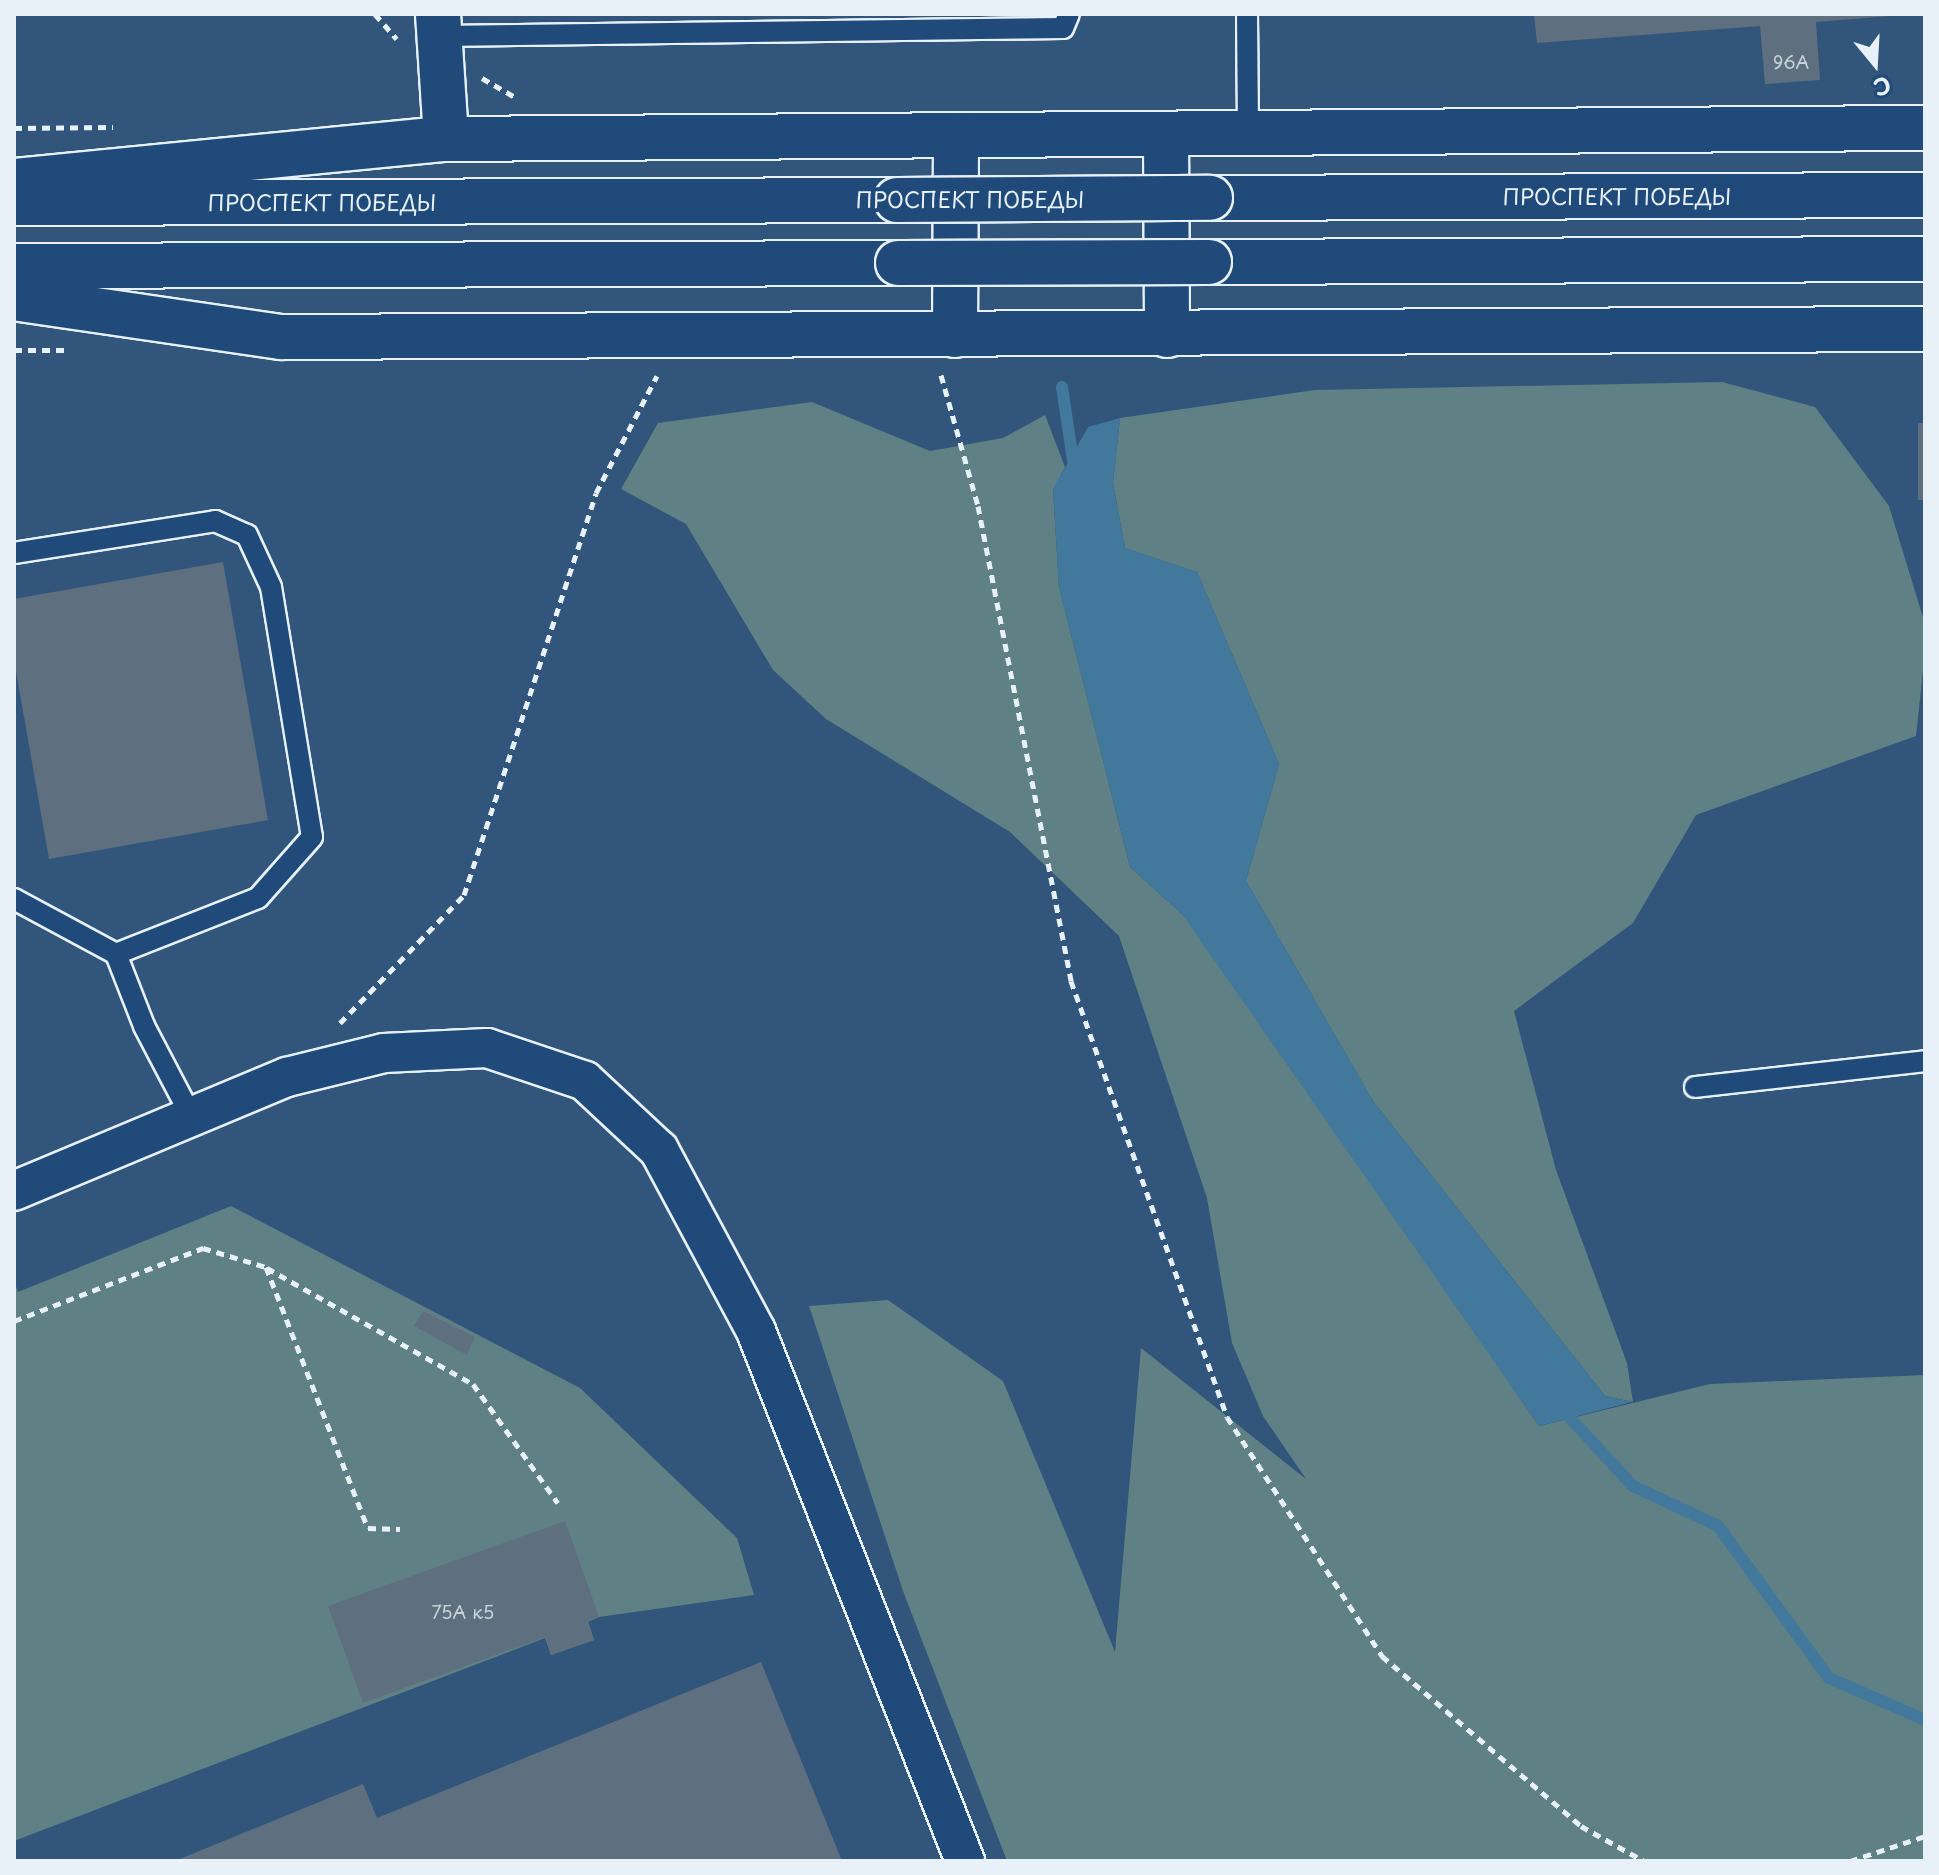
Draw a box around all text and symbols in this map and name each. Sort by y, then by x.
north arrow [1835,24,1915,104]
house number: 96А [1773,51,1809,73]
text: С [1870,69,1896,106]
street label: ПРОСПЕКТ ПОБЕДЫ [1502,183,1732,209]
street label: ПРОСПЕКТ ПОБЕДЫ [855,186,1085,212]
street label: ПРОСПЕКТ ПОБЕДЫ [207,189,437,215]
house number: 75А к5 [432,1601,494,1623]

